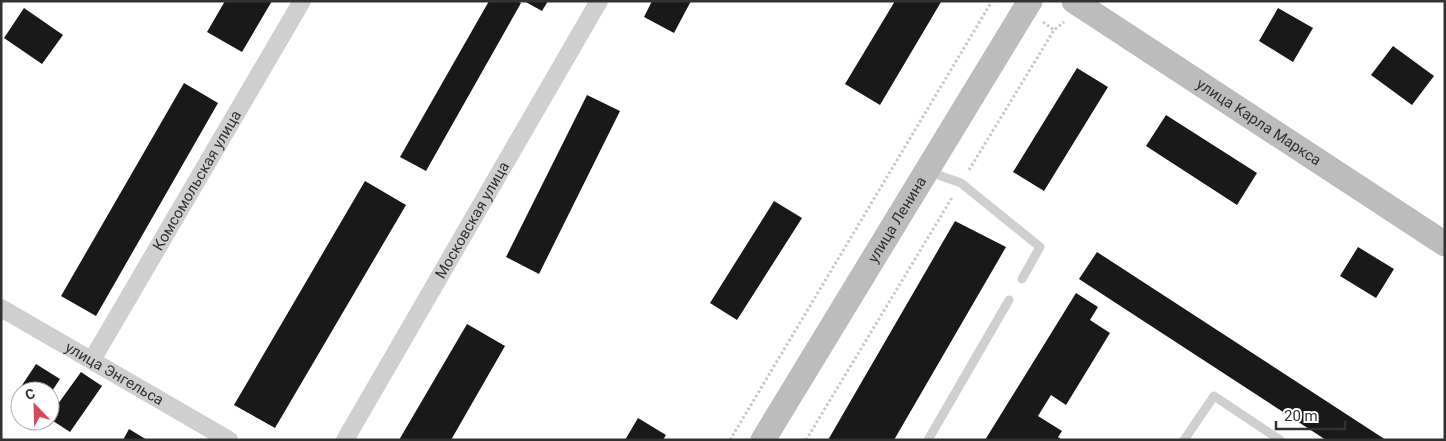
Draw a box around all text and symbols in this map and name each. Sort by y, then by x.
street label: улица Карла Маркса [1193,75,1325,169]
street label: Комсомольская улица [149,107,245,254]
street label: Московская улица [431,159,513,282]
street label: улица Ленина [864,173,930,266]
street label: улица Энгельса [62,338,167,409]
north arrow [10,381,60,431]
text: С [23,385,37,403]
scale bar [1276,398,1345,430]
text: 20 m [1284,407,1318,425]

